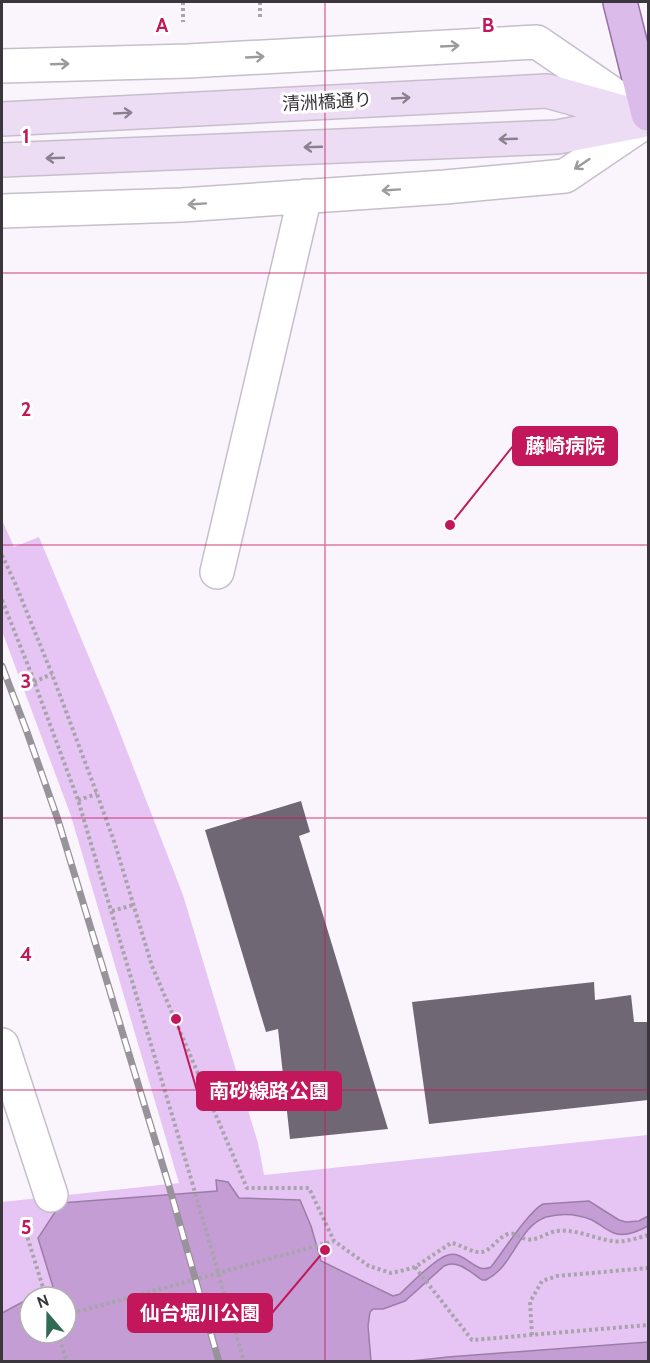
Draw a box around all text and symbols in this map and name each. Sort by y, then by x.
text: A [156,13,169,37]
text: B [482,13,494,37]
one-way arrow [439,41,459,52]
one-way arrow [244,51,264,62]
one-way arrow [49,58,69,70]
street label: 清洲橋通り [281,89,373,115]
one-way arrow [391,93,411,104]
one-way arrow [112,107,132,118]
text: 1 [22,124,30,148]
one-way arrow [498,133,518,144]
one-way arrow [303,141,323,153]
one-way arrow [45,152,65,163]
one-way arrow [574,159,591,171]
one-way arrow [382,185,402,196]
one-way arrow [187,199,207,210]
text: 2 [21,397,31,421]
callout: 藤崎病院 [513,427,617,465]
text: 藤崎病院 [525,434,605,458]
text: 3 [21,669,31,693]
text: 4 [20,942,32,966]
callout: 南砂線路公園 [197,1072,341,1110]
text: 南砂線路公園 [209,1079,329,1103]
text: 5 [21,1215,31,1239]
north arrow [18,1285,78,1345]
text: N [34,1291,52,1312]
callout: 仙台堀川公園 [128,1294,272,1332]
text: 仙台堀川公園 [140,1301,260,1325]

